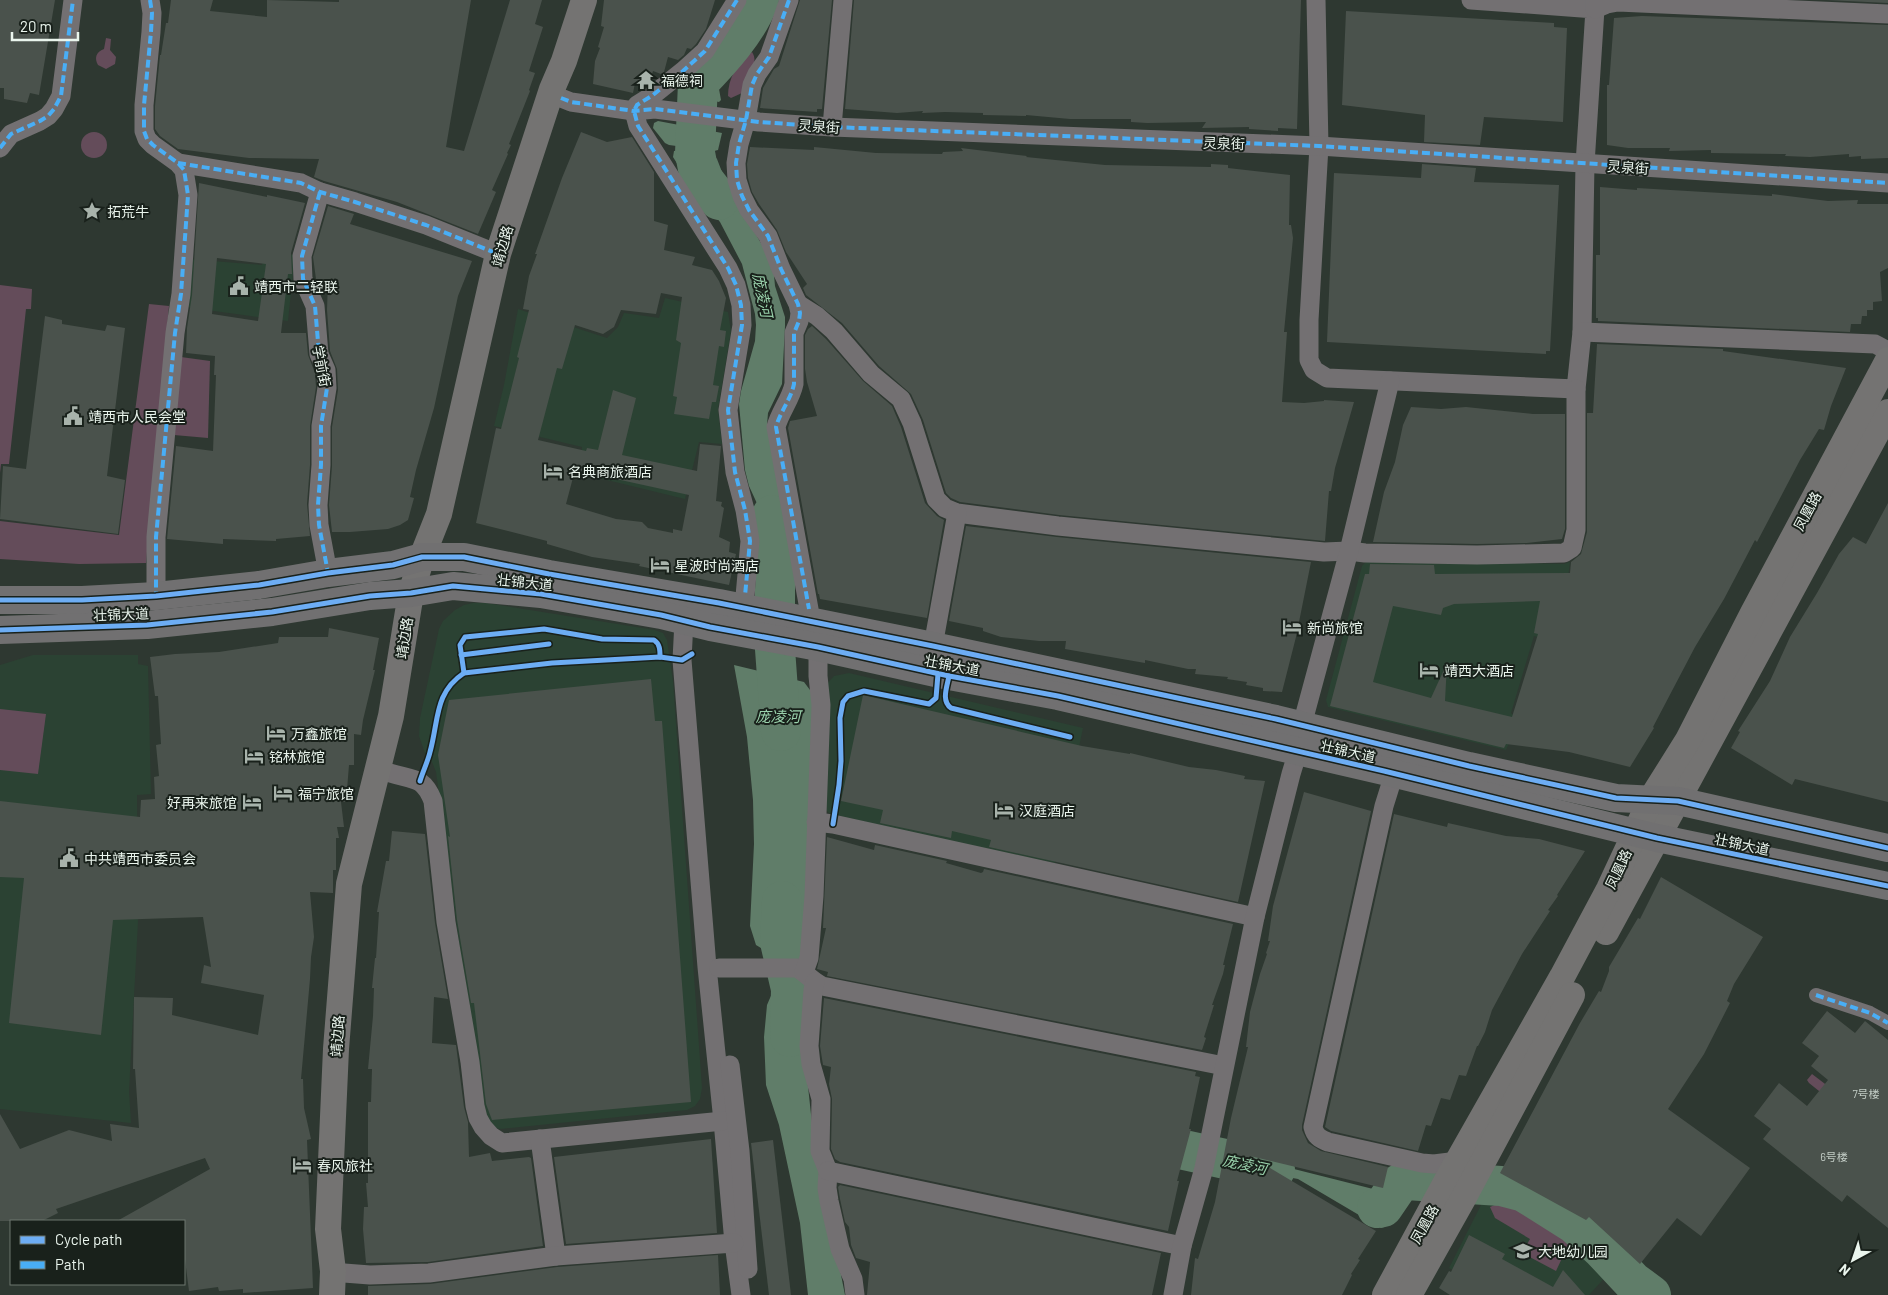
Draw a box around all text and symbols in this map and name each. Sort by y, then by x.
scale bar [12,10,79,42]
text: 20 m [20,17,52,35]
temple icon: 福德祠 [635,69,657,91]
place label: 福德祠 [661,72,703,89]
street label: 灵泉街 [797,116,841,136]
street label: 灵泉街 [1203,134,1245,152]
street label: 灵泉街 [1606,157,1650,177]
place icon: 拓荒牛 [81,200,103,222]
place label: 拓荒牛 [107,203,149,220]
street label: 靖边路 [488,223,516,269]
water label: 庞凌河 [750,271,777,322]
public building icon: 靖西市二轻联 [228,275,250,297]
place label: 靖西市二轻联 [254,278,338,295]
street label: 学前街 [310,344,334,388]
public building icon: 靖西市人民会堂 [62,405,84,427]
place label: 靖西市人民会堂 [88,408,186,425]
hotel icon: 名典商旅酒店 [542,460,564,482]
place label: 名典商旅酒店 [568,463,652,480]
street label: 凤凰路 [1790,488,1824,534]
hotel icon: 星波时尚酒店 [649,554,671,576]
place label: 星波时尚酒店 [675,557,759,574]
street label: 壮锦大道 [496,571,554,593]
street label: 壮锦大道 [93,605,149,623]
street label: 靖边路 [392,616,416,660]
hotel icon: 新尚旅馆 [1281,616,1303,638]
place label: 新尚旅馆 [1307,619,1363,636]
street label: 壮锦大道 [923,651,981,679]
hotel icon: 靖西大酒店 [1418,659,1440,681]
place label: 靖西大酒店 [1444,662,1514,679]
water label: 庞凌河 [755,707,803,725]
hotel icon: 万鑫旅馆 [265,722,287,744]
place label: 万鑫旅馆 [291,725,347,742]
street label: 壮锦大道 [1319,736,1377,766]
hotel icon: 铭林旅馆 [243,745,265,767]
place label: 铭林旅馆 [269,748,325,765]
hotel icon: 福宁旅馆 [272,782,294,804]
place label: 福宁旅馆 [298,785,354,802]
hotel icon: 好再来旅馆 [241,791,263,813]
place label: 好再来旅馆 [167,794,237,811]
hotel icon: 汉庭酒店 [993,799,1015,821]
place label: 汉庭酒店 [1019,802,1075,819]
street label: 壮锦大道 [1713,830,1771,858]
street label: 凤凰路 [1601,846,1635,892]
public building icon: 中共靖西市委员会 [58,847,80,869]
place label: 中共靖西市委员会 [84,850,196,867]
street label: 靖边路 [327,1014,347,1058]
house number: 7号楼 [1852,1087,1880,1100]
house number: 6号楼 [1820,1150,1848,1163]
water label: 庞凌河 [1221,1151,1272,1178]
hotel icon: 春风旅社 [291,1154,313,1176]
place label: 春风旅社 [317,1157,373,1174]
street label: 凤凰路 [1406,1202,1442,1246]
legend [10,1220,185,1285]
text: Cycle path [55,1230,122,1248]
north arrow [1828,1235,1878,1285]
school or university icon: 大地幼儿园 [1512,1240,1534,1262]
place label: 大地幼儿园 [1538,1243,1608,1260]
text: Path [55,1255,85,1273]
text: N [1835,1261,1853,1280]

